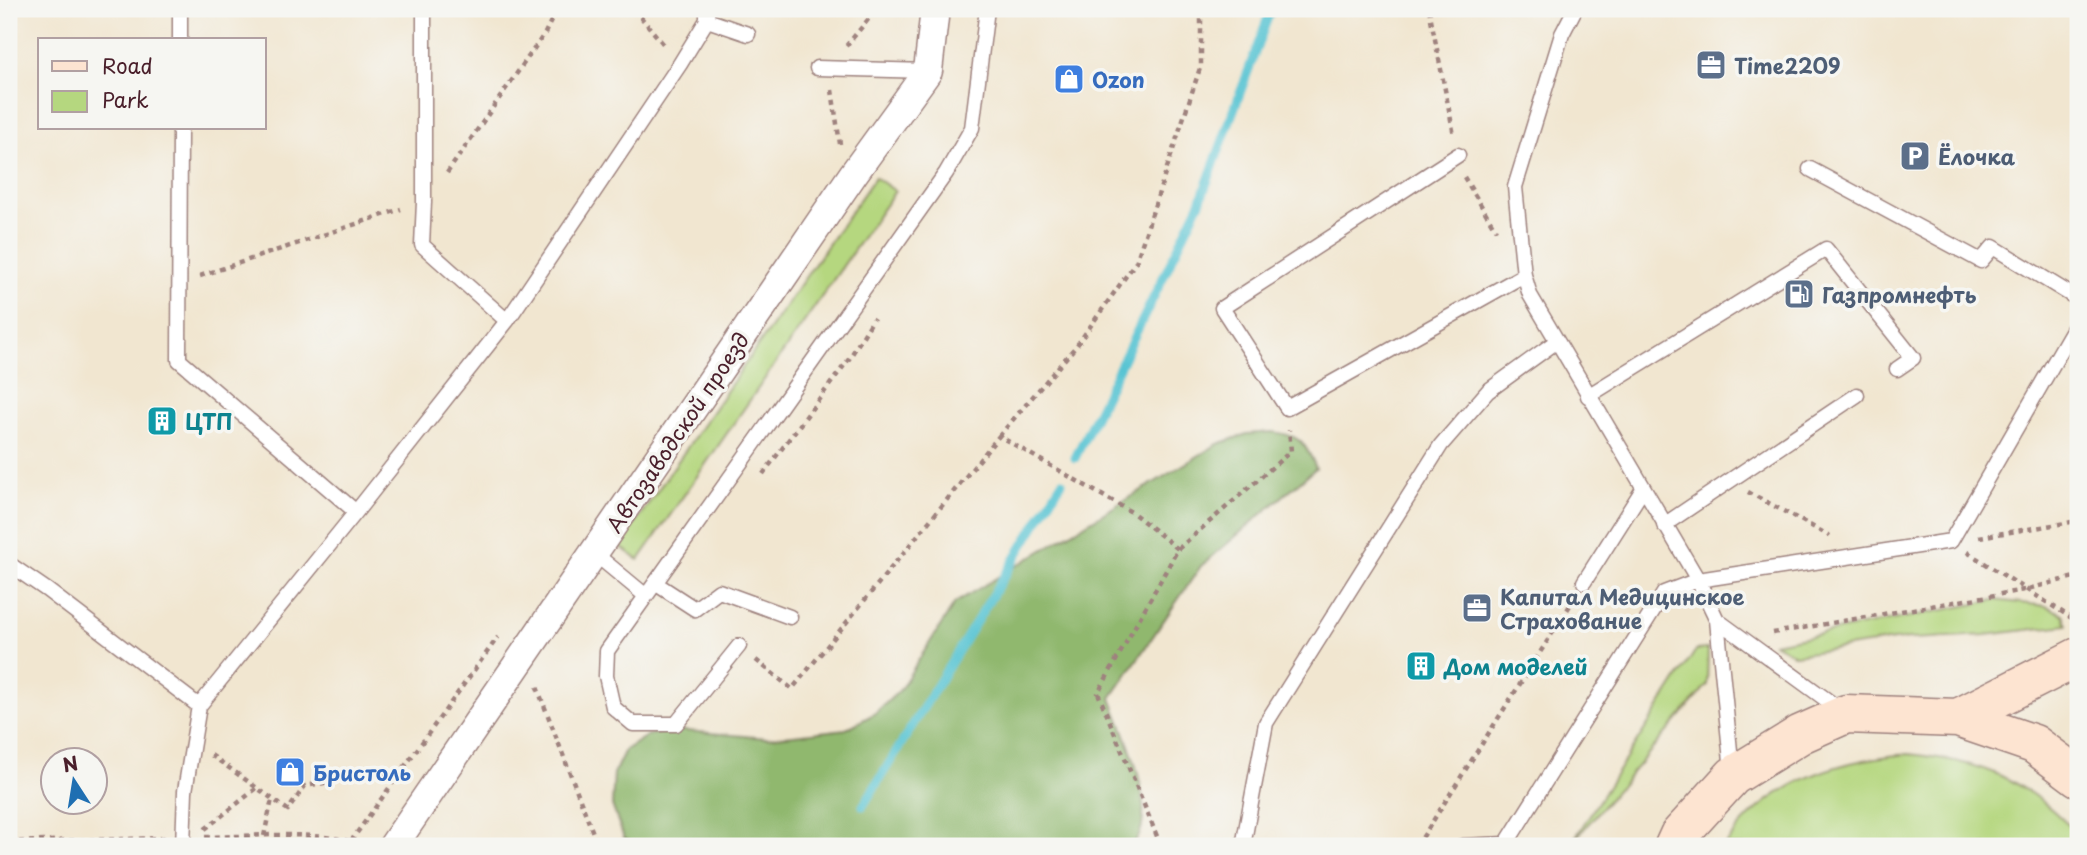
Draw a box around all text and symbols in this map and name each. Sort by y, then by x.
legend [38,38,266,130]
office icon: Time2209 [1694,48,1728,82]
text: Road [102,49,153,81]
place label: Time2209 [1734,49,1841,81]
shop icon: Ozon [1052,62,1086,96]
place label: Ozon [1092,63,1145,95]
text: Park [102,83,149,115]
parking icon: Ёлочка [1898,139,1932,173]
place label: Ёлочка [1938,140,2016,172]
fuel station icon: Газпромнефть [1782,277,1816,311]
place label: Газпромнефть [1822,278,1977,310]
street label: Автозаводской проезд [598,325,756,539]
building icon: ЦТП [145,404,179,438]
place label: ЦТП [185,405,233,437]
place label: Капитал Медицинское Страхование [1500,580,1745,636]
office icon: Капитал Медицинское Страхование [1460,591,1494,625]
building icon: Дом моделей [1404,649,1438,683]
place label: Дом моделей [1443,650,1588,682]
north arrow [38,746,108,816]
text: N [60,748,81,779]
shop icon: Бристоль [273,755,307,789]
place label: Бристоль [313,756,411,788]

